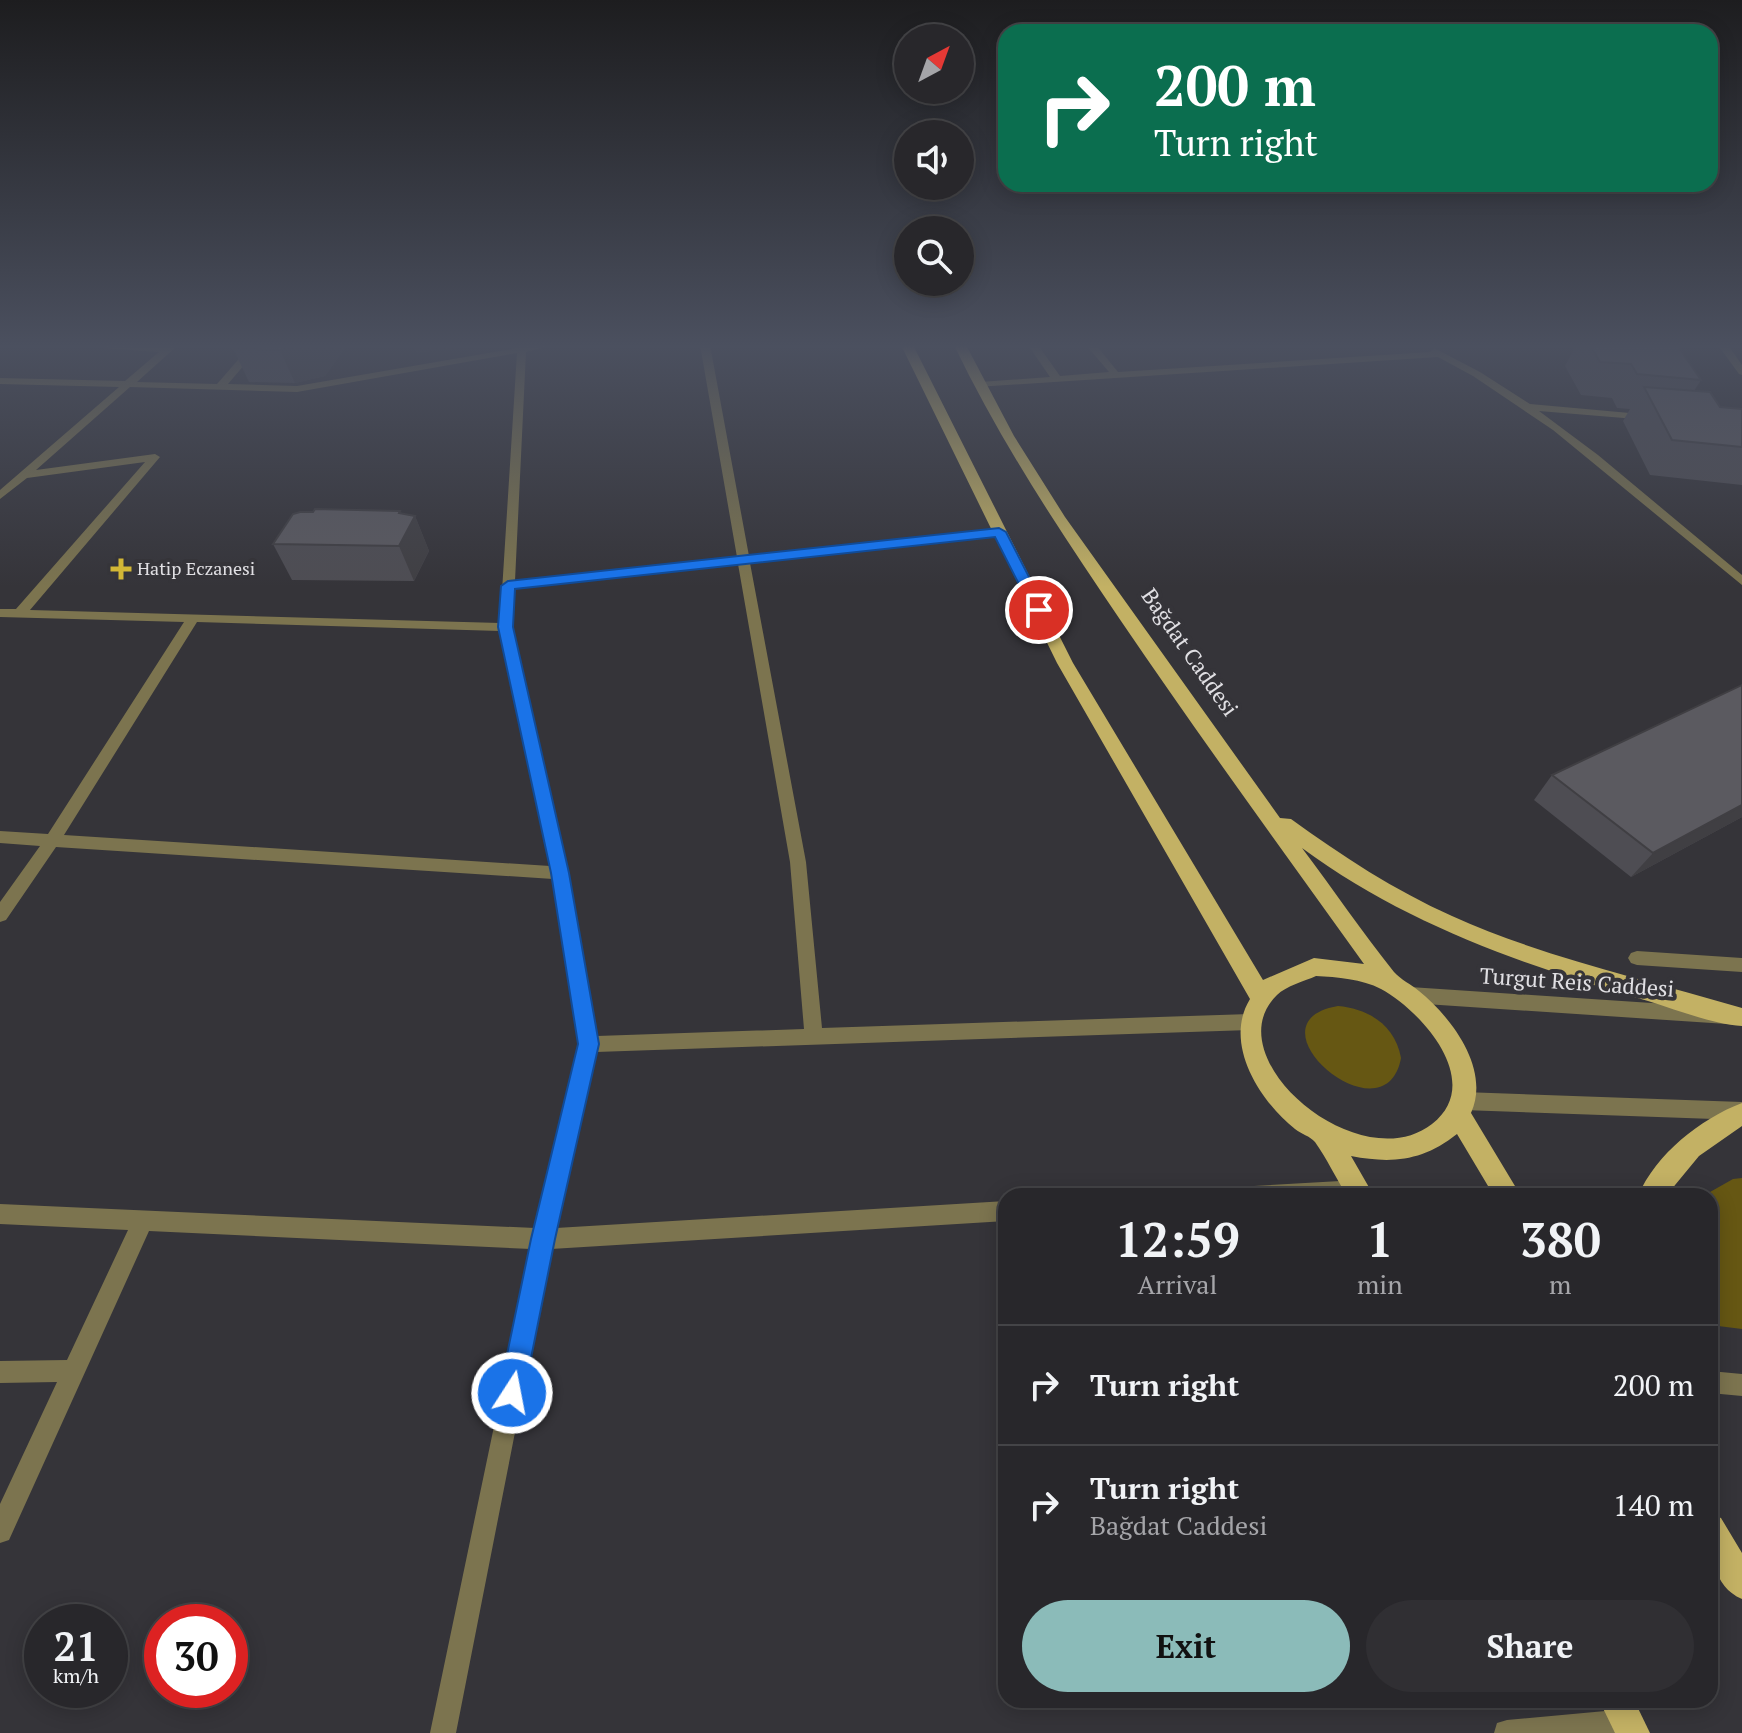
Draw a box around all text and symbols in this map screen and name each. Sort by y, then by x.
north arrow [894,24,974,104]
map controls [894,24,974,296]
text: 200 m [1154,48,1316,122]
icon: right [1022,56,1126,160]
text: Turn right [1154,119,1318,166]
button: sound [894,120,974,200]
button: search [894,216,974,296]
place label: Hatip Eczanesi [137,556,255,580]
marker: Hatip Eczanesi [112,560,130,578]
pin [1005,576,1073,644]
street label: Bağdat Caddesi [1136,582,1245,721]
icon: arrive [1017,588,1061,632]
street label: Turgut Reis Caddesi [1479,960,1675,1003]
text: 12:59 [1115,1207,1240,1271]
text: 1 [1366,1207,1393,1271]
text: 380 [1520,1207,1601,1271]
text: Arrival [1138,1267,1217,1301]
text: min [1357,1267,1403,1301]
text: m [1549,1267,1572,1301]
position arrow [470,1351,554,1435]
icon: right [1022,1363,1066,1407]
text: Turn right [1090,1365,1239,1405]
text: 200 m [1613,1365,1694,1405]
text: Turn right [1090,1468,1239,1508]
icon: right [1022,1483,1066,1527]
text: 140 m [1613,1485,1694,1525]
text: Bağdat Caddesi [1090,1508,1267,1542]
button: Exit [1022,1600,1350,1692]
button: Share [1366,1600,1694,1692]
speed limit sign: 30 [144,1604,248,1708]
text: 21 [53,1619,99,1672]
text: km/h [53,1662,99,1689]

